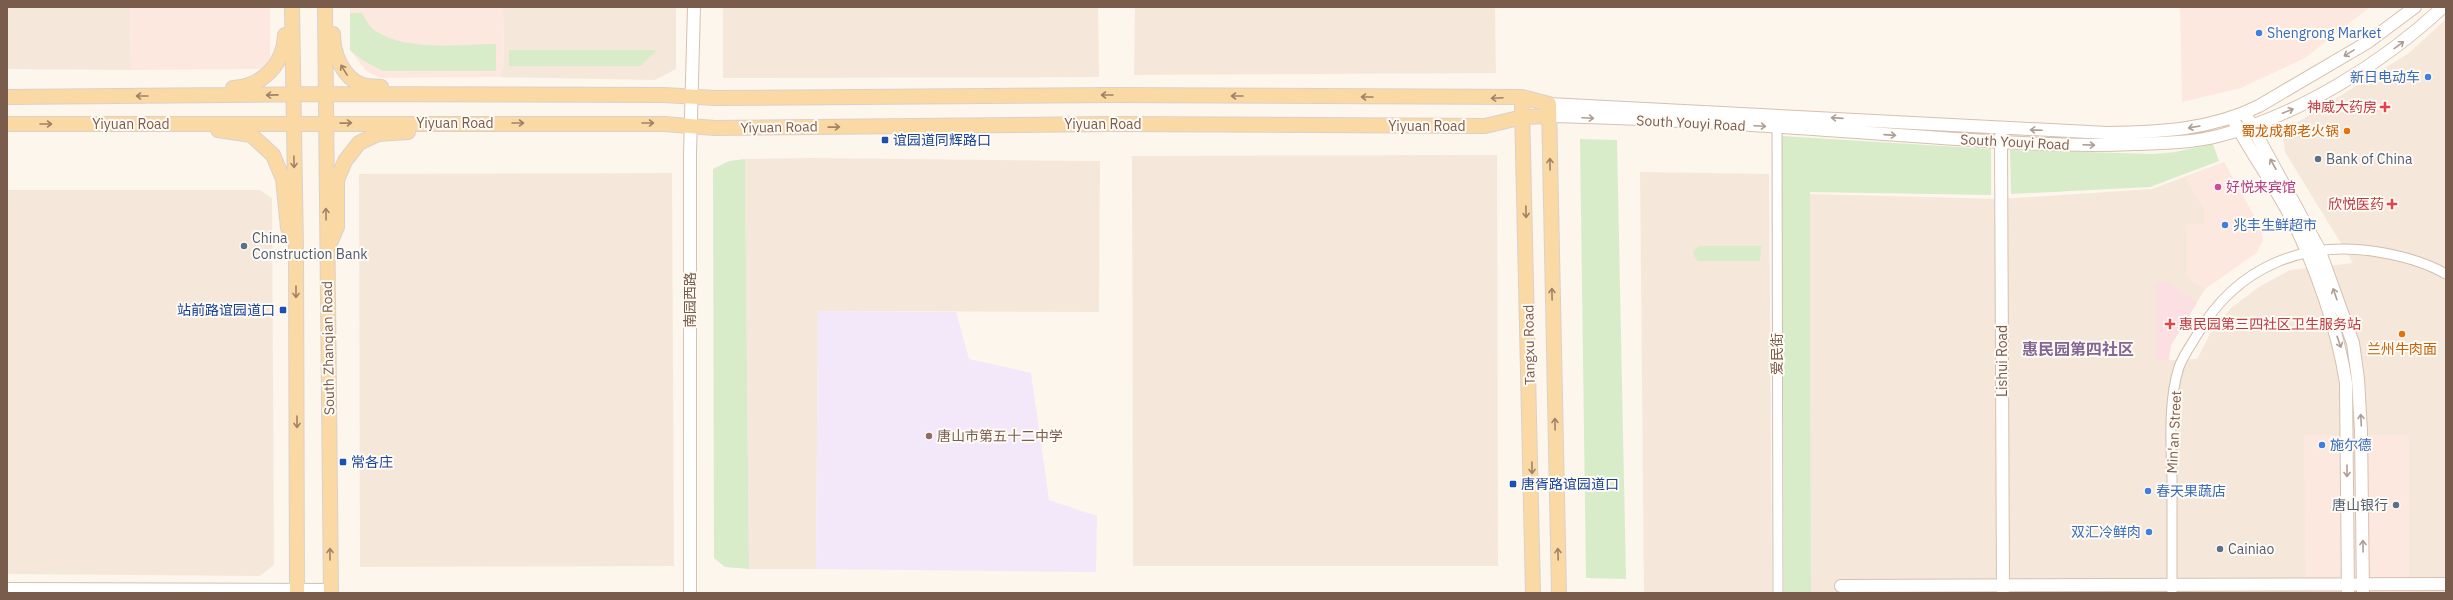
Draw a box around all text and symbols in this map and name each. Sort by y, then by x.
place label: Shengrong Market [2267,24,2381,42]
marker: Shengrong Market [2254,28,2264,38]
one-way arrow [2394,40,2405,49]
one-way arrow [2343,50,2355,58]
one-way arrow [340,64,348,76]
place label: 新日电动车 [2350,68,2420,86]
marker: 新日电动车 [2423,72,2433,82]
one-way arrow [266,91,279,99]
one-way arrow [1101,91,1114,99]
one-way arrow [136,92,149,100]
one-way arrow [1231,92,1244,100]
one-way arrow [1361,93,1374,101]
one-way arrow [1491,94,1504,102]
place label: 神威大药房 [2307,98,2377,116]
marker: 神威大药房 [2380,102,2390,112]
one-way arrow [2282,107,2294,115]
street label: South Youyi Road [1636,111,1746,135]
street label: Yiyuan Road [416,114,494,132]
one-way arrow [1581,114,1594,121]
street label: Yiyuan Road [92,115,170,133]
street label: Yiyuan Road [1064,115,1142,133]
one-way arrow [1831,115,1844,122]
street label: Yiyuan Road [740,117,818,137]
street label: Yiyuan Road [1388,117,1466,135]
one-way arrow [339,119,352,127]
one-way arrow [511,119,524,127]
one-way arrow [641,119,654,127]
one-way arrow [39,120,52,128]
one-way arrow [1753,122,1766,129]
place label: 蜀龙成都老火锅 [2241,122,2339,140]
one-way arrow [827,123,840,131]
one-way arrow [2188,124,2201,132]
one-way arrow [2030,126,2043,134]
marker: 蜀龙成都老火锅 [2342,126,2352,136]
street label: South Youyi Road [1960,130,2070,154]
place label: 谊园道同辉路口 [893,131,991,149]
one-way arrow [1883,131,1896,138]
marker: 谊园道同辉路口 [880,135,890,145]
one-way arrow [2082,141,2095,149]
place label: Bank of China [2326,150,2413,168]
marker: Bank of China [2313,154,2323,164]
one-way arrow [290,155,298,168]
one-way arrow [1546,158,1554,171]
one-way arrow [2269,158,2277,170]
place label: 好悦来宾馆 [2226,178,2296,196]
marker: 好悦来宾馆 [2213,182,2223,192]
place label: 欣悦医药 [2328,195,2384,213]
marker: 欣悦医药 [2387,199,2397,209]
one-way arrow [1522,205,1530,218]
one-way arrow [322,208,330,221]
place label: 兆丰生鲜超市 [2233,216,2317,234]
marker: 兆丰生鲜超市 [2220,220,2230,230]
place label: China Construction Bank [252,229,368,263]
marker: China Construction Bank [239,241,249,251]
street label: 南园西路 [681,272,699,328]
street label: South Zhanqian Road [318,281,338,415]
one-way arrow [292,285,300,298]
one-way arrow [1548,288,1556,301]
one-way arrow [2331,288,2339,300]
place label: 站前路谊园道口 [177,301,275,319]
marker: 站前路谊园道口 [278,305,288,315]
street label: Tangxu Road [1519,305,1539,385]
place label: 惠民园第三四社区卫生服务站 [2179,315,2361,333]
marker: 惠民园第三四社区卫生服务站 [2164,318,2176,330]
street label: Lishui Road [1993,325,2011,397]
marker: 兰州牛肉面 [2397,329,2407,339]
street label: 爱民街 [1768,333,1786,375]
one-way arrow [2335,335,2343,347]
district label: 惠民园第四社区 [2022,339,2134,359]
place label: 兰州牛肉面 [2367,340,2437,358]
street label: Min'an Street [2163,390,2185,474]
one-way arrow [2357,414,2364,427]
one-way arrow [293,415,300,428]
one-way arrow [1551,418,1559,431]
place label: 唐山市第五十二中学 [937,427,1063,445]
marker: 唐山市第五十二中学 [924,431,934,441]
place label: 施尔德 [2330,436,2372,454]
marker: 施尔德 [2317,440,2327,450]
place label: 常各庄 [351,453,393,471]
marker: 常各庄 [338,457,348,467]
one-way arrow [1528,461,1536,474]
one-way arrow [2343,464,2351,477]
place label: 唐胥路谊园道口 [1521,475,1619,493]
marker: 唐胥路谊园道口 [1508,479,1518,489]
place label: 春天果蔬店 [2156,482,2226,500]
marker: 春天果蔬店 [2143,486,2153,496]
place label: 唐山银行 [2332,496,2388,514]
marker: 唐山银行 [2391,500,2401,510]
place label: 双汇冷鲜肉 [2071,523,2141,541]
marker: 双汇冷鲜肉 [2144,527,2154,537]
place label: Cainiao [2228,540,2275,558]
one-way arrow [2359,540,2367,553]
marker: Cainiao [2215,544,2225,554]
one-way arrow [327,548,334,561]
one-way arrow [1555,548,1562,561]

